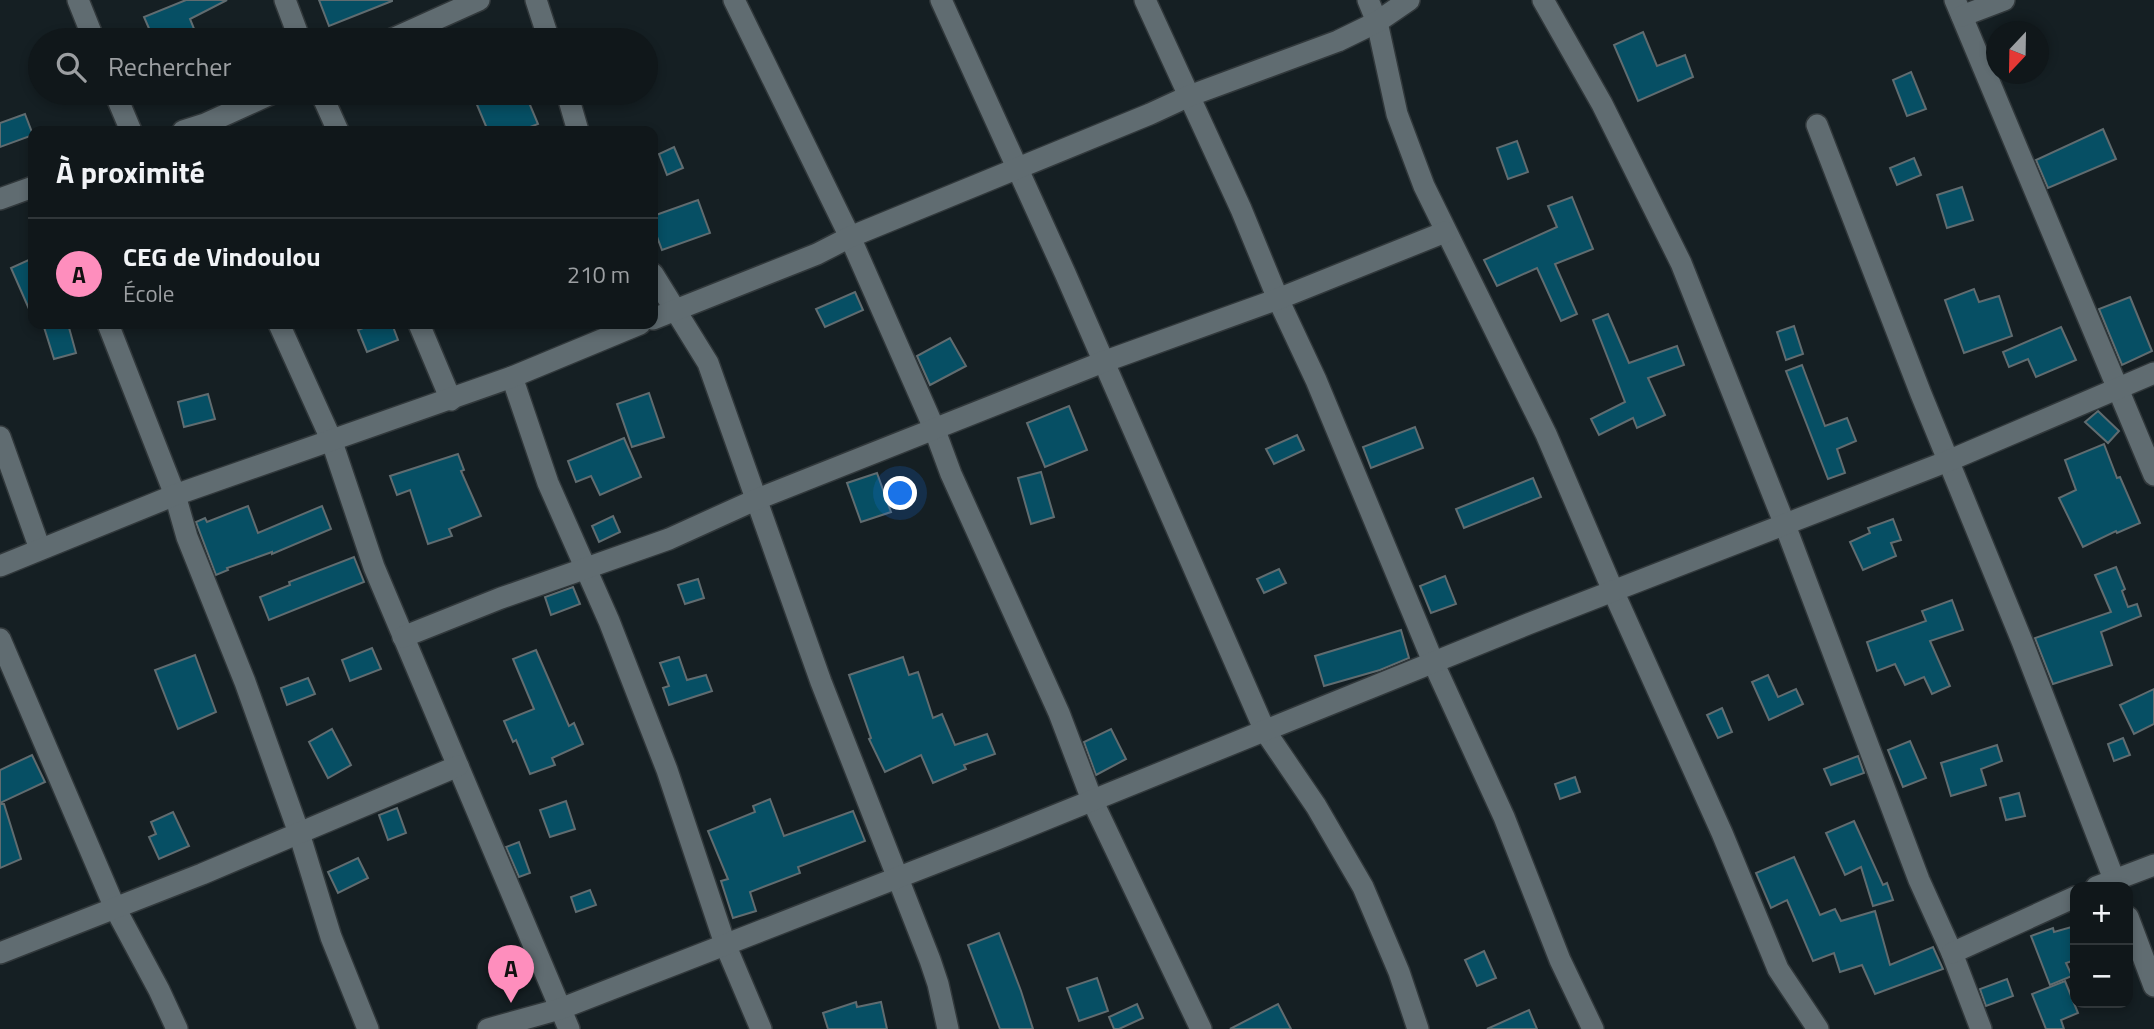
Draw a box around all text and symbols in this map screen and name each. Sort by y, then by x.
north arrow [1986,21,2049,84]
search box [28,28,658,105]
text: Rechercher [108,47,232,86]
icon: search [52,48,90,86]
text: À proximité [56,149,205,195]
text: CEG de Vindoulou [123,237,321,276]
text: A [72,257,86,292]
text: 210 m [567,257,630,292]
text: École [123,276,174,311]
your location [883,476,917,510]
map controls [2070,882,2133,1008]
button: + [2070,882,2133,945]
pin: A [488,945,534,1003]
button: − [2070,945,2133,1008]

